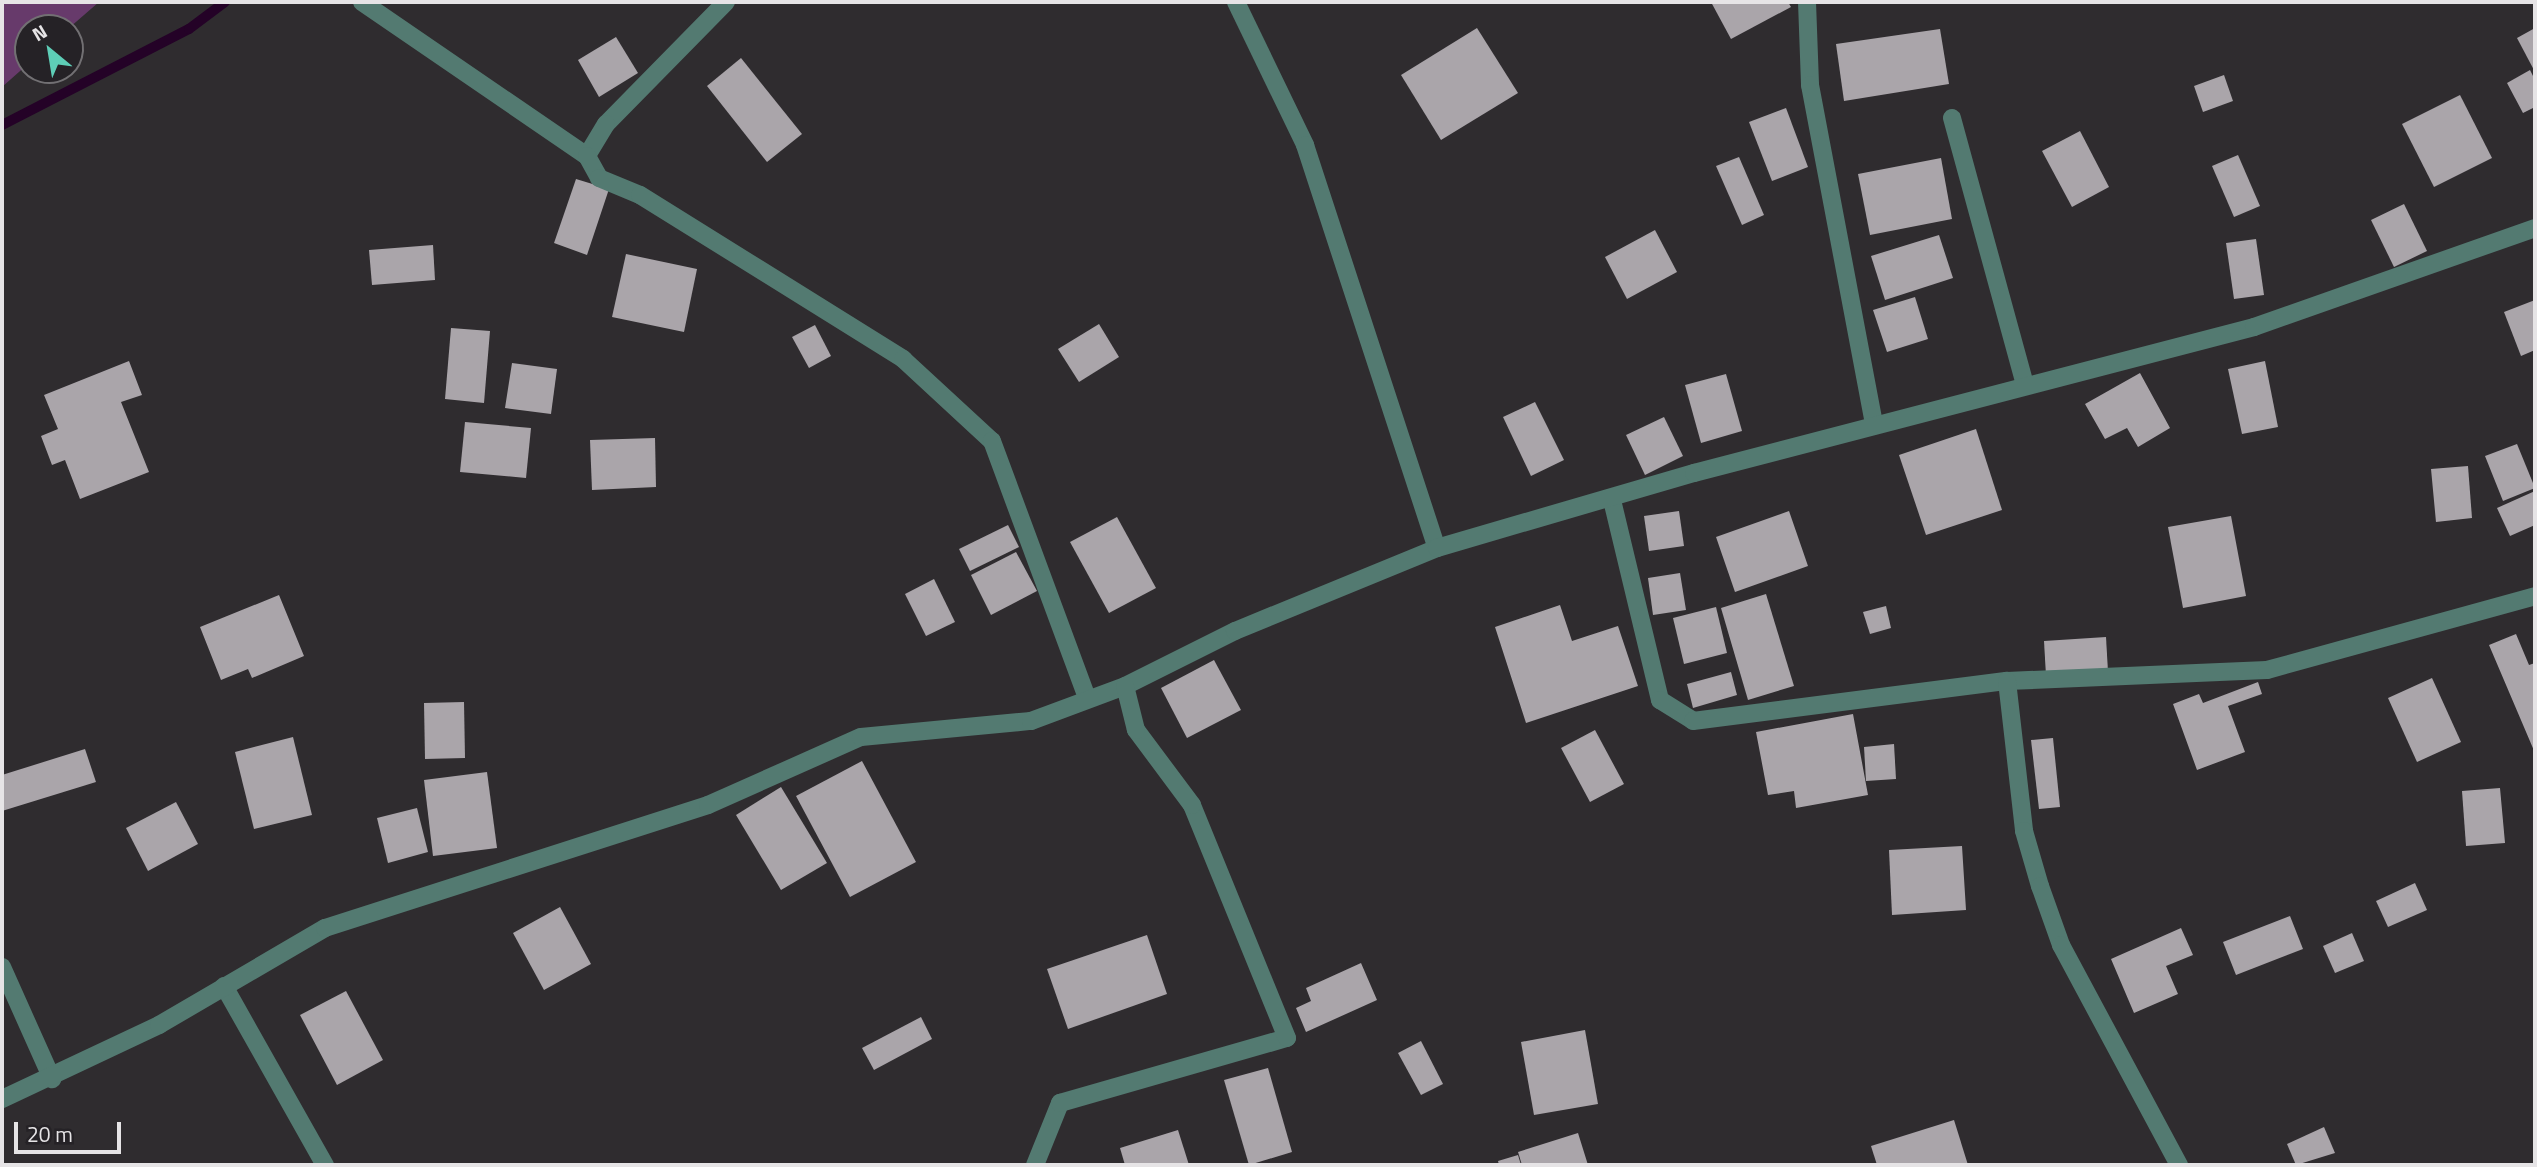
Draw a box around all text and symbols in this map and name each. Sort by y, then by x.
north arrow [14,14,84,84]
text: N [26,16,52,48]
scale bar [18,1108,124,1152]
text: 20 m [27,1118,73,1150]

